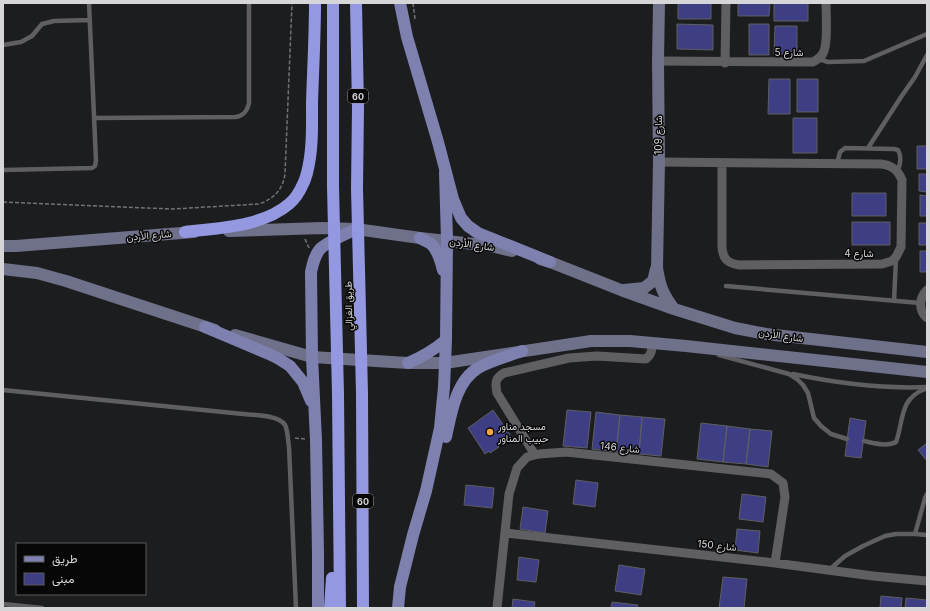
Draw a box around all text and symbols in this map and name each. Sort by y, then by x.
street label: شارع 5 [774,46,804,59]
road number: 60 [348,89,368,103]
street label: شارع 109 [652,115,665,155]
street label: شارع الأردن [126,227,172,244]
street label: شارع الأردن [449,235,495,254]
street label: شارع 4 [844,247,874,260]
street label: طريق الغزالي [342,280,357,331]
street label: شارع الأردن [758,326,804,345]
place label: مسجد مناور حبيب المناور [497,420,549,445]
marker: مسجد مناور حبيب المناور [485,427,495,437]
street label: شارع 146 [600,439,640,456]
road number: 60 [353,494,373,508]
street label: شارع 150 [697,537,737,554]
legend [16,543,146,595]
text: طريق [52,551,78,567]
text: مبنى [52,571,74,587]

